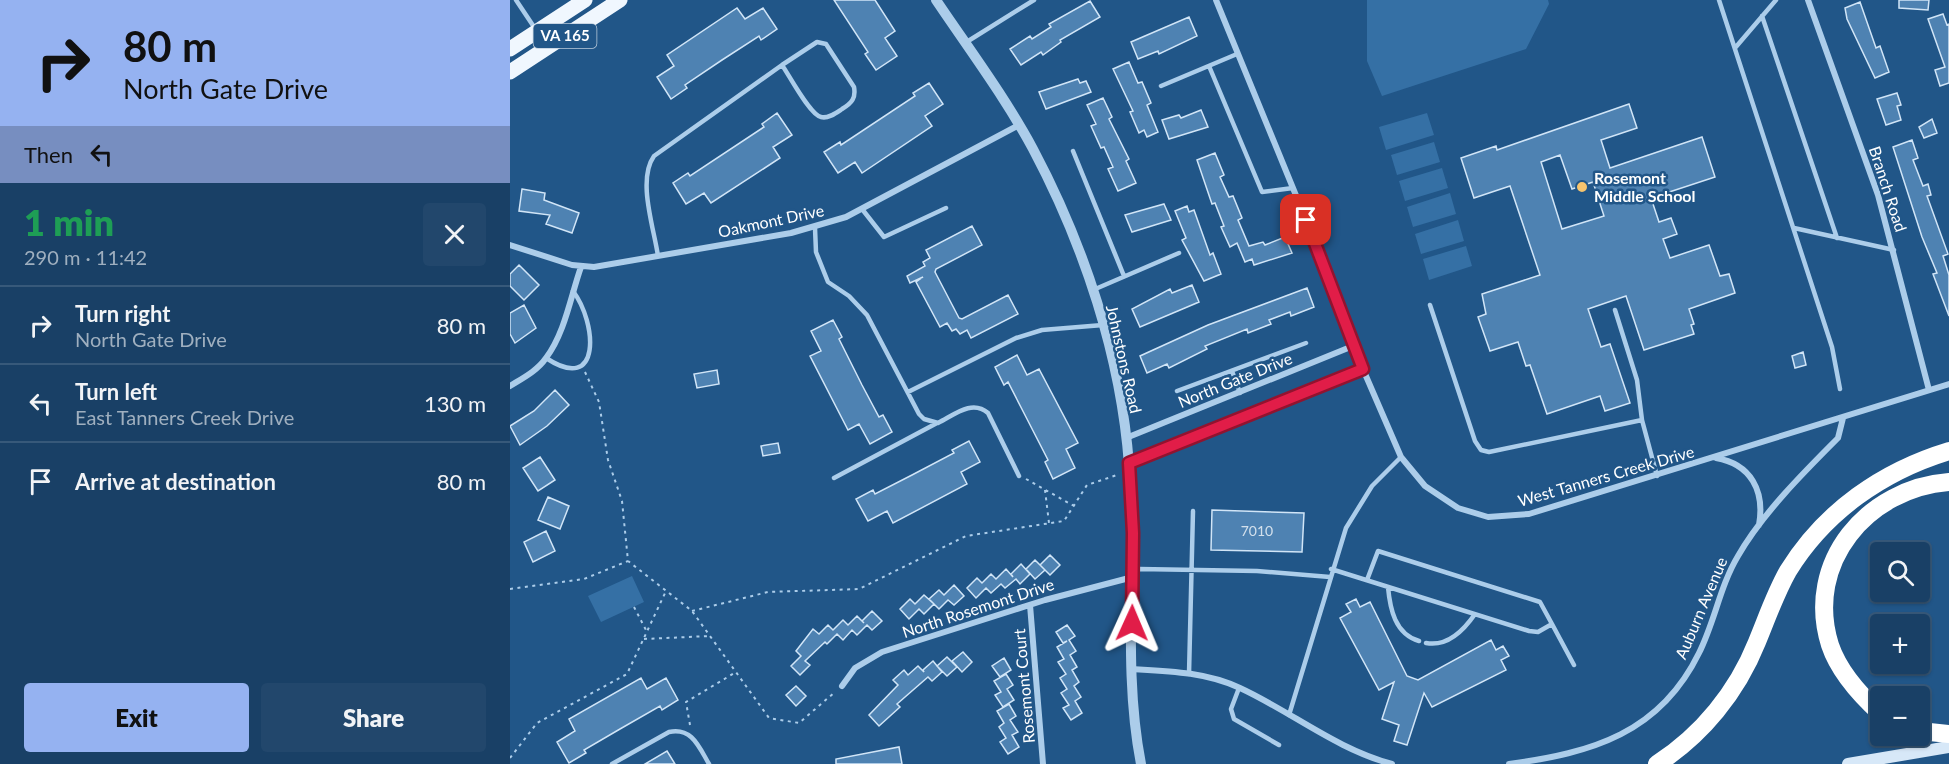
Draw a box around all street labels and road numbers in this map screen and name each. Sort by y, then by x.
road number: VA 165 [533,24,596,48]
street label: Branch Road [1866,144,1911,234]
street label: Oakmont Drive [716,200,826,241]
street label: Johnstons Road [1103,303,1146,415]
street label: North Gate Drive [1175,348,1295,411]
street label: West Tanners Creek Drive [1516,441,1696,510]
street label: Auburn Avenue [1671,554,1731,662]
street label: North Rosemont Drive [899,574,1056,641]
street label: Rosemont Court [1009,628,1038,744]

